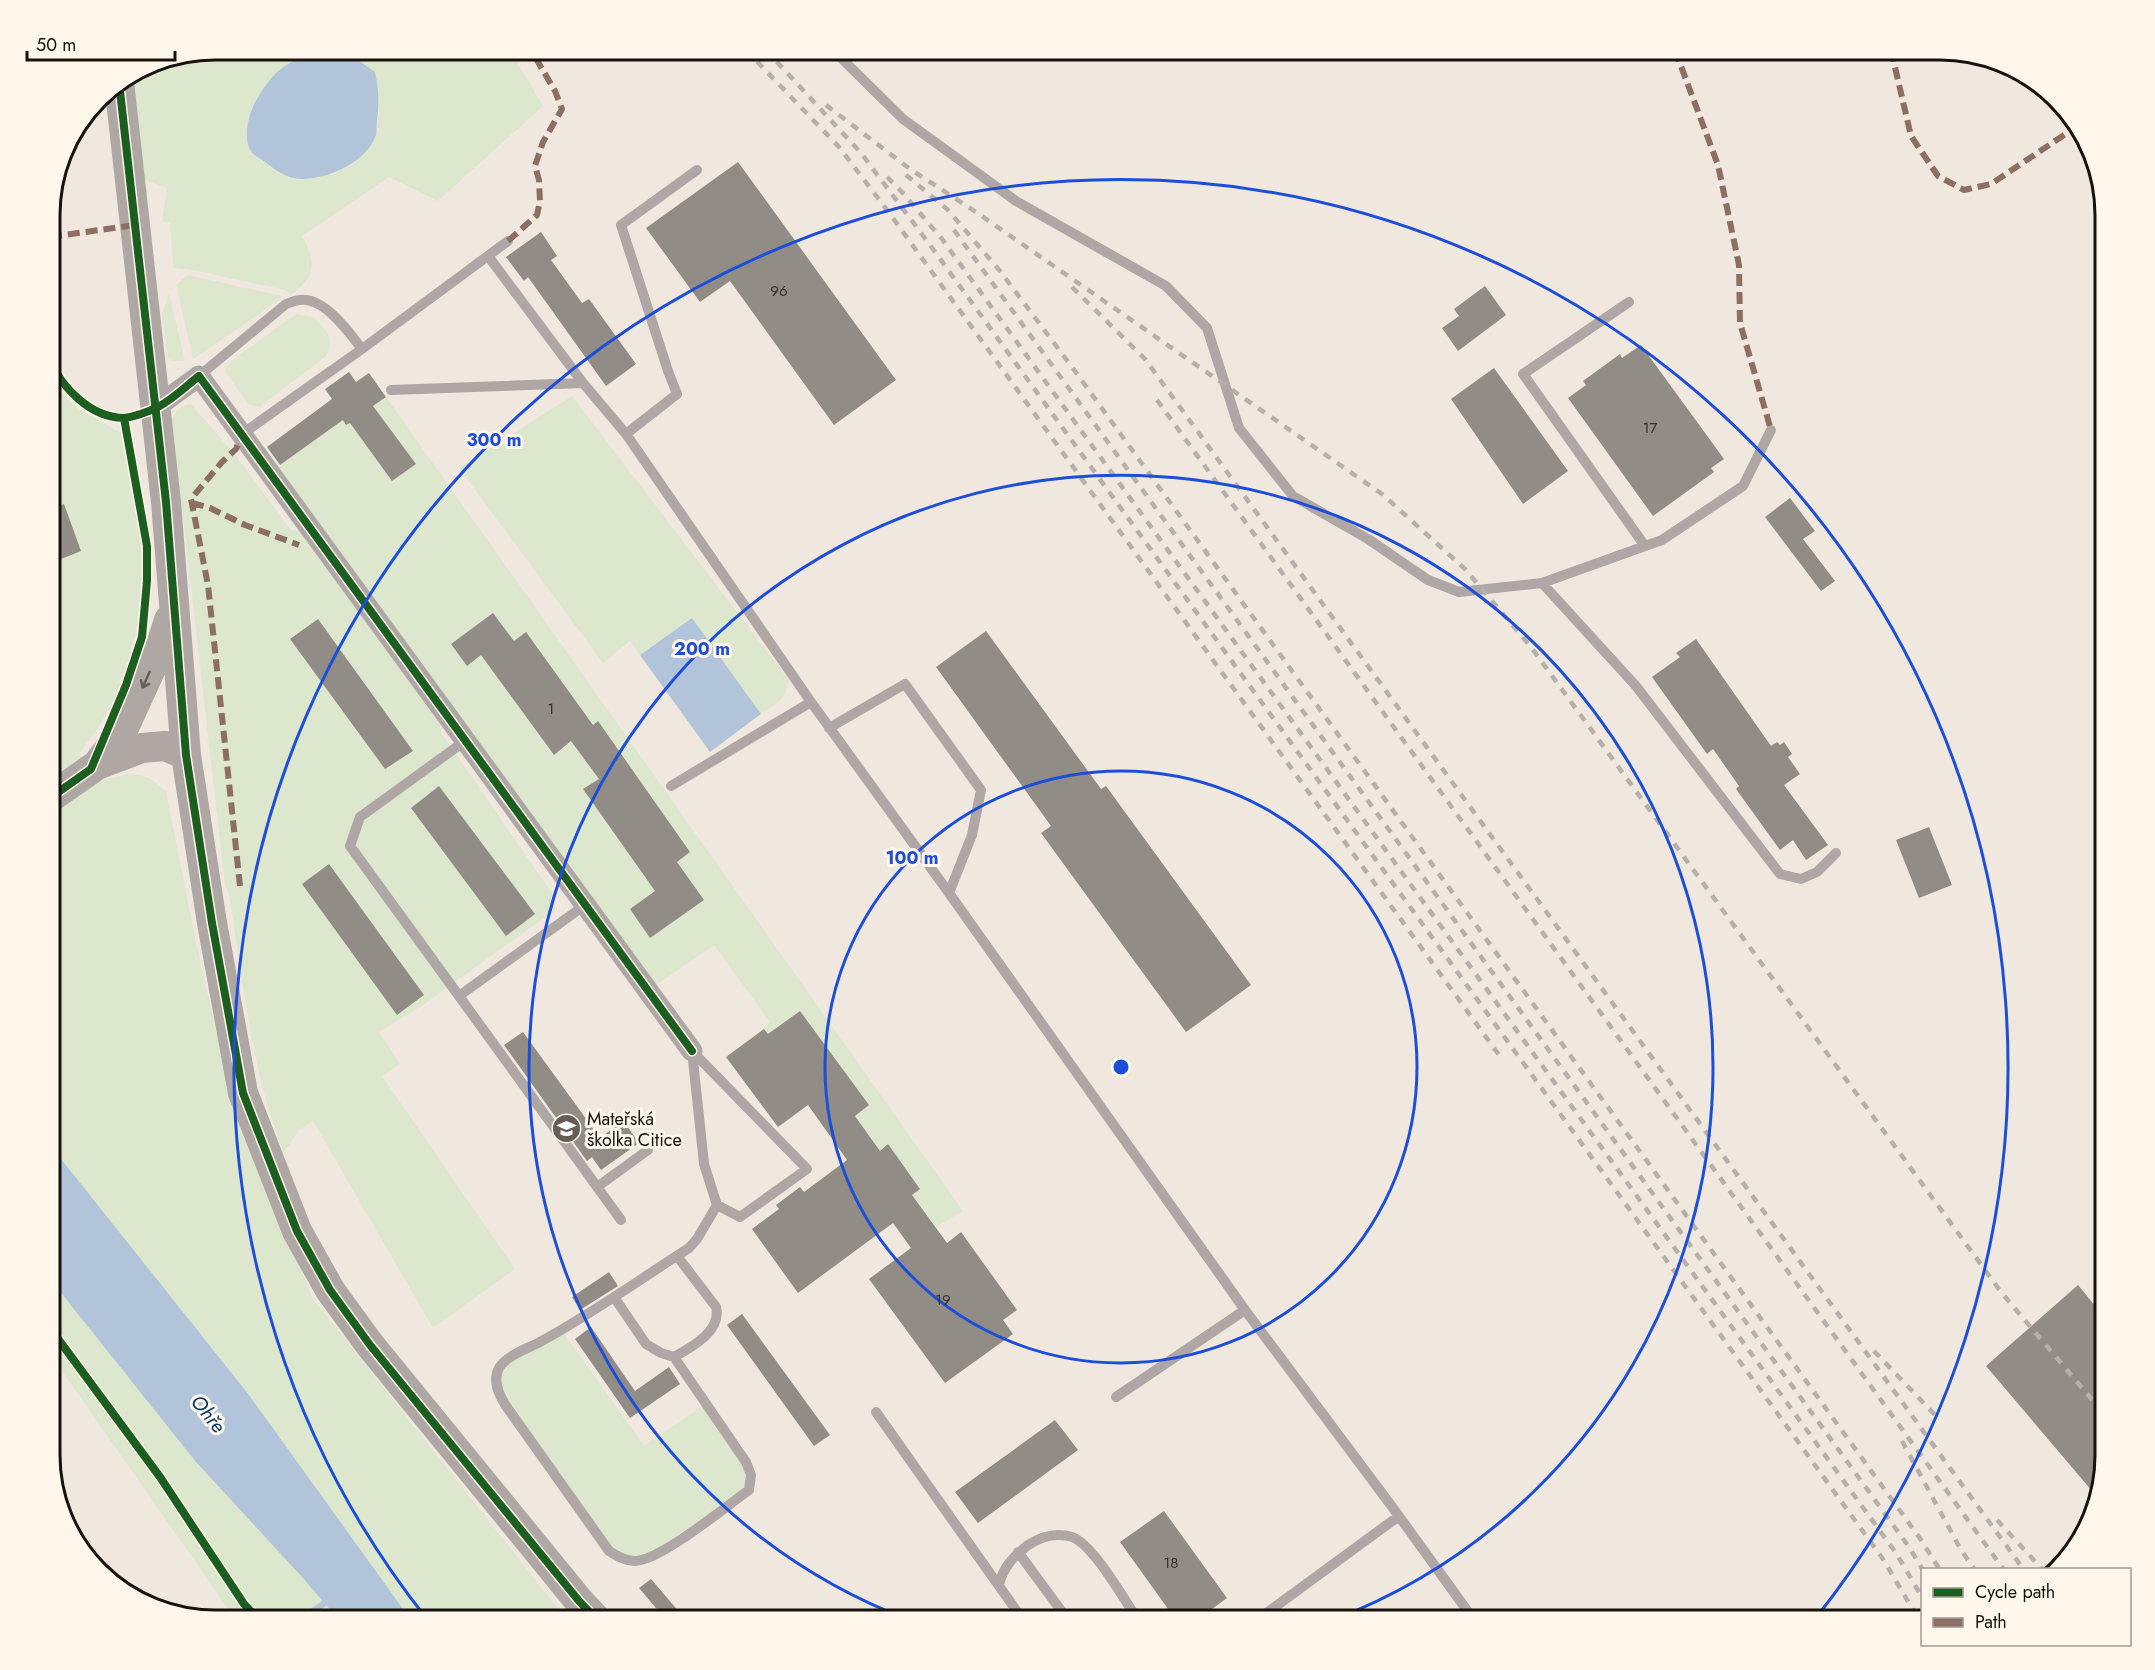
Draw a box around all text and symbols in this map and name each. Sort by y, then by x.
scale bar [27,24,176,62]
text: 50 m [36,32,76,58]
house number: 96 [770,280,788,302]
house number: 17 [1643,417,1657,439]
text: 300 m [466,427,522,453]
text: 200 m [674,636,730,662]
one-way arrow [140,670,151,688]
house number: 1 [548,698,554,720]
text: 100 m [885,845,939,871]
centre of rings [1111,1057,1131,1077]
place label: Mateřská školka Citice [587,1106,682,1153]
school or university icon: Mateřská školka Citice [550,1113,582,1145]
house number: 19 [935,1289,951,1311]
water label: Ohře [184,1389,232,1439]
house number: 18 [1164,1552,1178,1574]
legend [1921,1568,2131,1646]
text: Cycle path [1975,1579,2055,1605]
text: Path [1975,1609,2007,1635]

